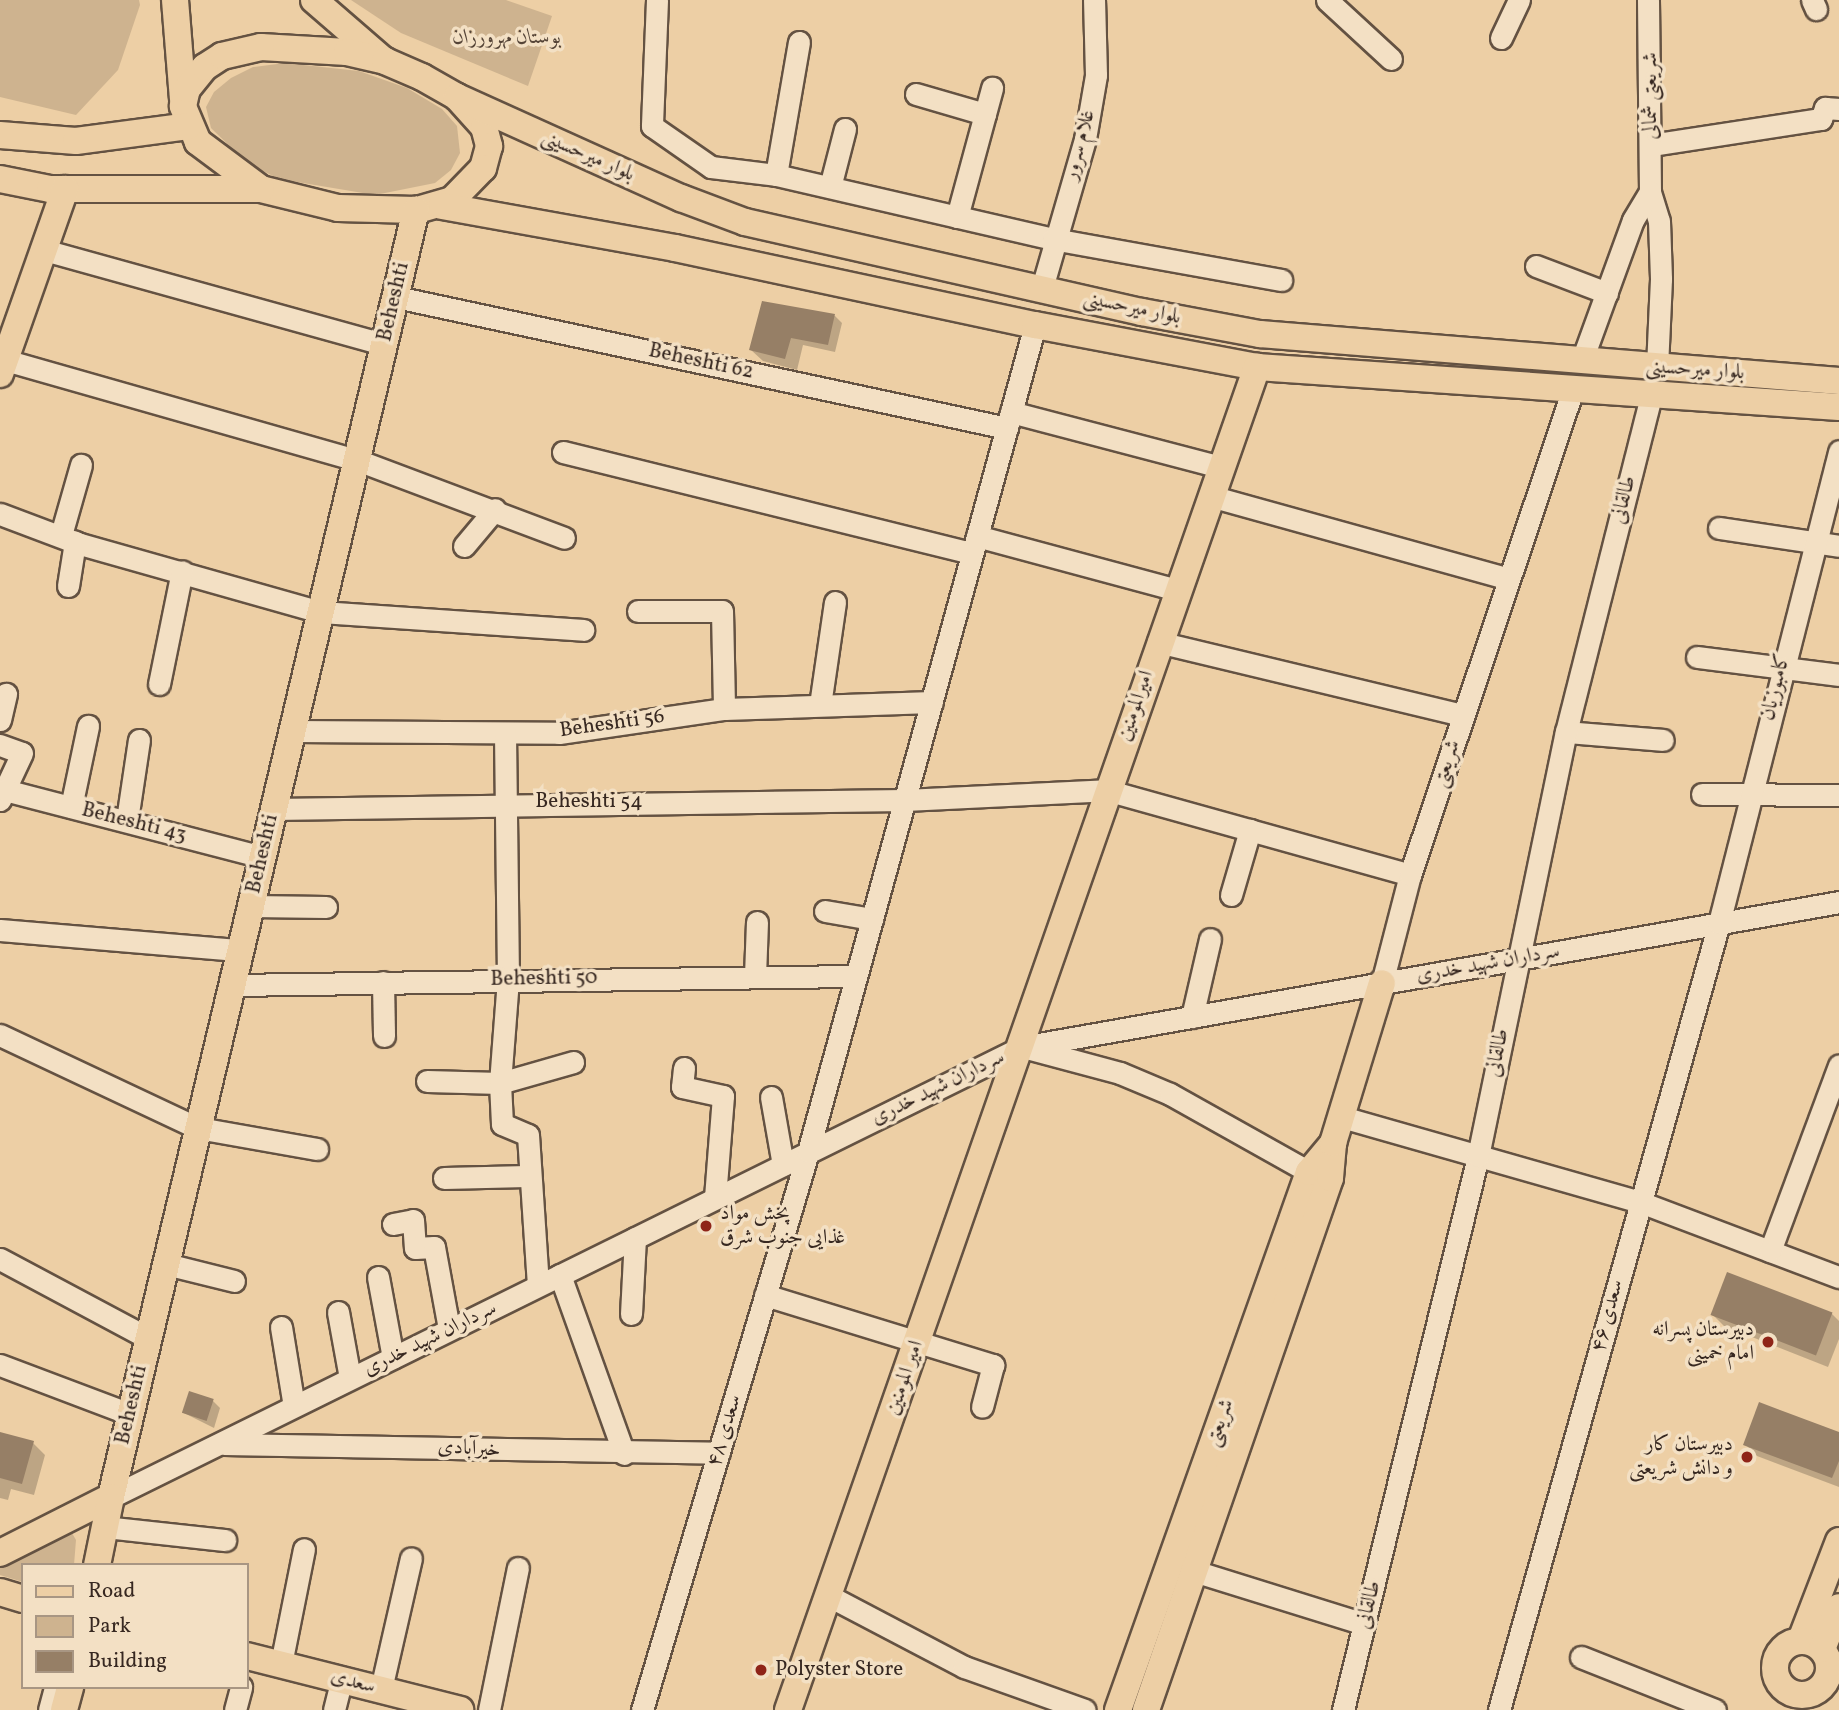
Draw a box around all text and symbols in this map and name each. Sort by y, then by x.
park label: بوستان مهرورزان [453,25,561,51]
street label: شریعتی شمالی [1638,52,1664,140]
street label: غلام سرور [1059,107,1101,183]
street label: بلوار میرحسینی [538,124,638,188]
street label: Beheshti [373,260,415,344]
street label: بلوار میرحسینی [1081,285,1183,331]
street label: Beheshti 62 [646,339,756,385]
street label: بلوار میرحسینی [1645,354,1745,386]
street label: طالقانی [1606,473,1642,527]
street label: کامبوزیان [1755,651,1797,723]
street label: امیرالمومنین [1112,667,1160,745]
street label: Beheshti 56 [558,704,666,744]
street label: شریعتی [1428,737,1466,791]
street label: Beheshti 54 [535,789,643,815]
street label: Beheshti 43 [79,798,189,848]
street label: Beheshti [242,812,284,896]
street label: سرداران شهید خدری [1414,939,1562,989]
street label: Beheshti 50 [490,965,598,993]
street label: طالقانی [1481,1027,1515,1079]
street label: سرداران شهید خدری [867,1045,1009,1131]
place label: پخش مواد غذایی جنوب شرق [720,1201,845,1251]
marker: پخش مواد غذایی جنوب شرق [698,1218,714,1234]
street label: سعدی ۴۶ [1586,1277,1630,1355]
street label: سرداران شهید خدری [359,1296,501,1382]
place label: دبیرستان پسرانه امام خمینی [1652,1317,1754,1367]
marker: دبیرستان پسرانه امام خمینی [1760,1334,1776,1350]
street label: امیر المومنین [881,1338,929,1418]
street label: Beheshti [111,1363,153,1447]
street label: سعدی ۴۸ [702,1392,748,1470]
street label: شریعتی [1200,1396,1240,1450]
place label: دبیرستان کار و دانش شریعتی [1629,1432,1733,1482]
street label: خیرآبادی [437,1435,501,1463]
marker: دبیرستان کار و دانش شریعتی [1739,1449,1755,1465]
legend [21,1563,248,1689]
text: Road [88,1577,135,1606]
street label: طالقانی [1351,1578,1387,1632]
text: Park [88,1612,131,1641]
text: Building [88,1647,167,1676]
place label: Polyster Store [775,1657,903,1683]
marker: Polyster Store [753,1662,769,1678]
street label: سعدی [328,1664,378,1700]

